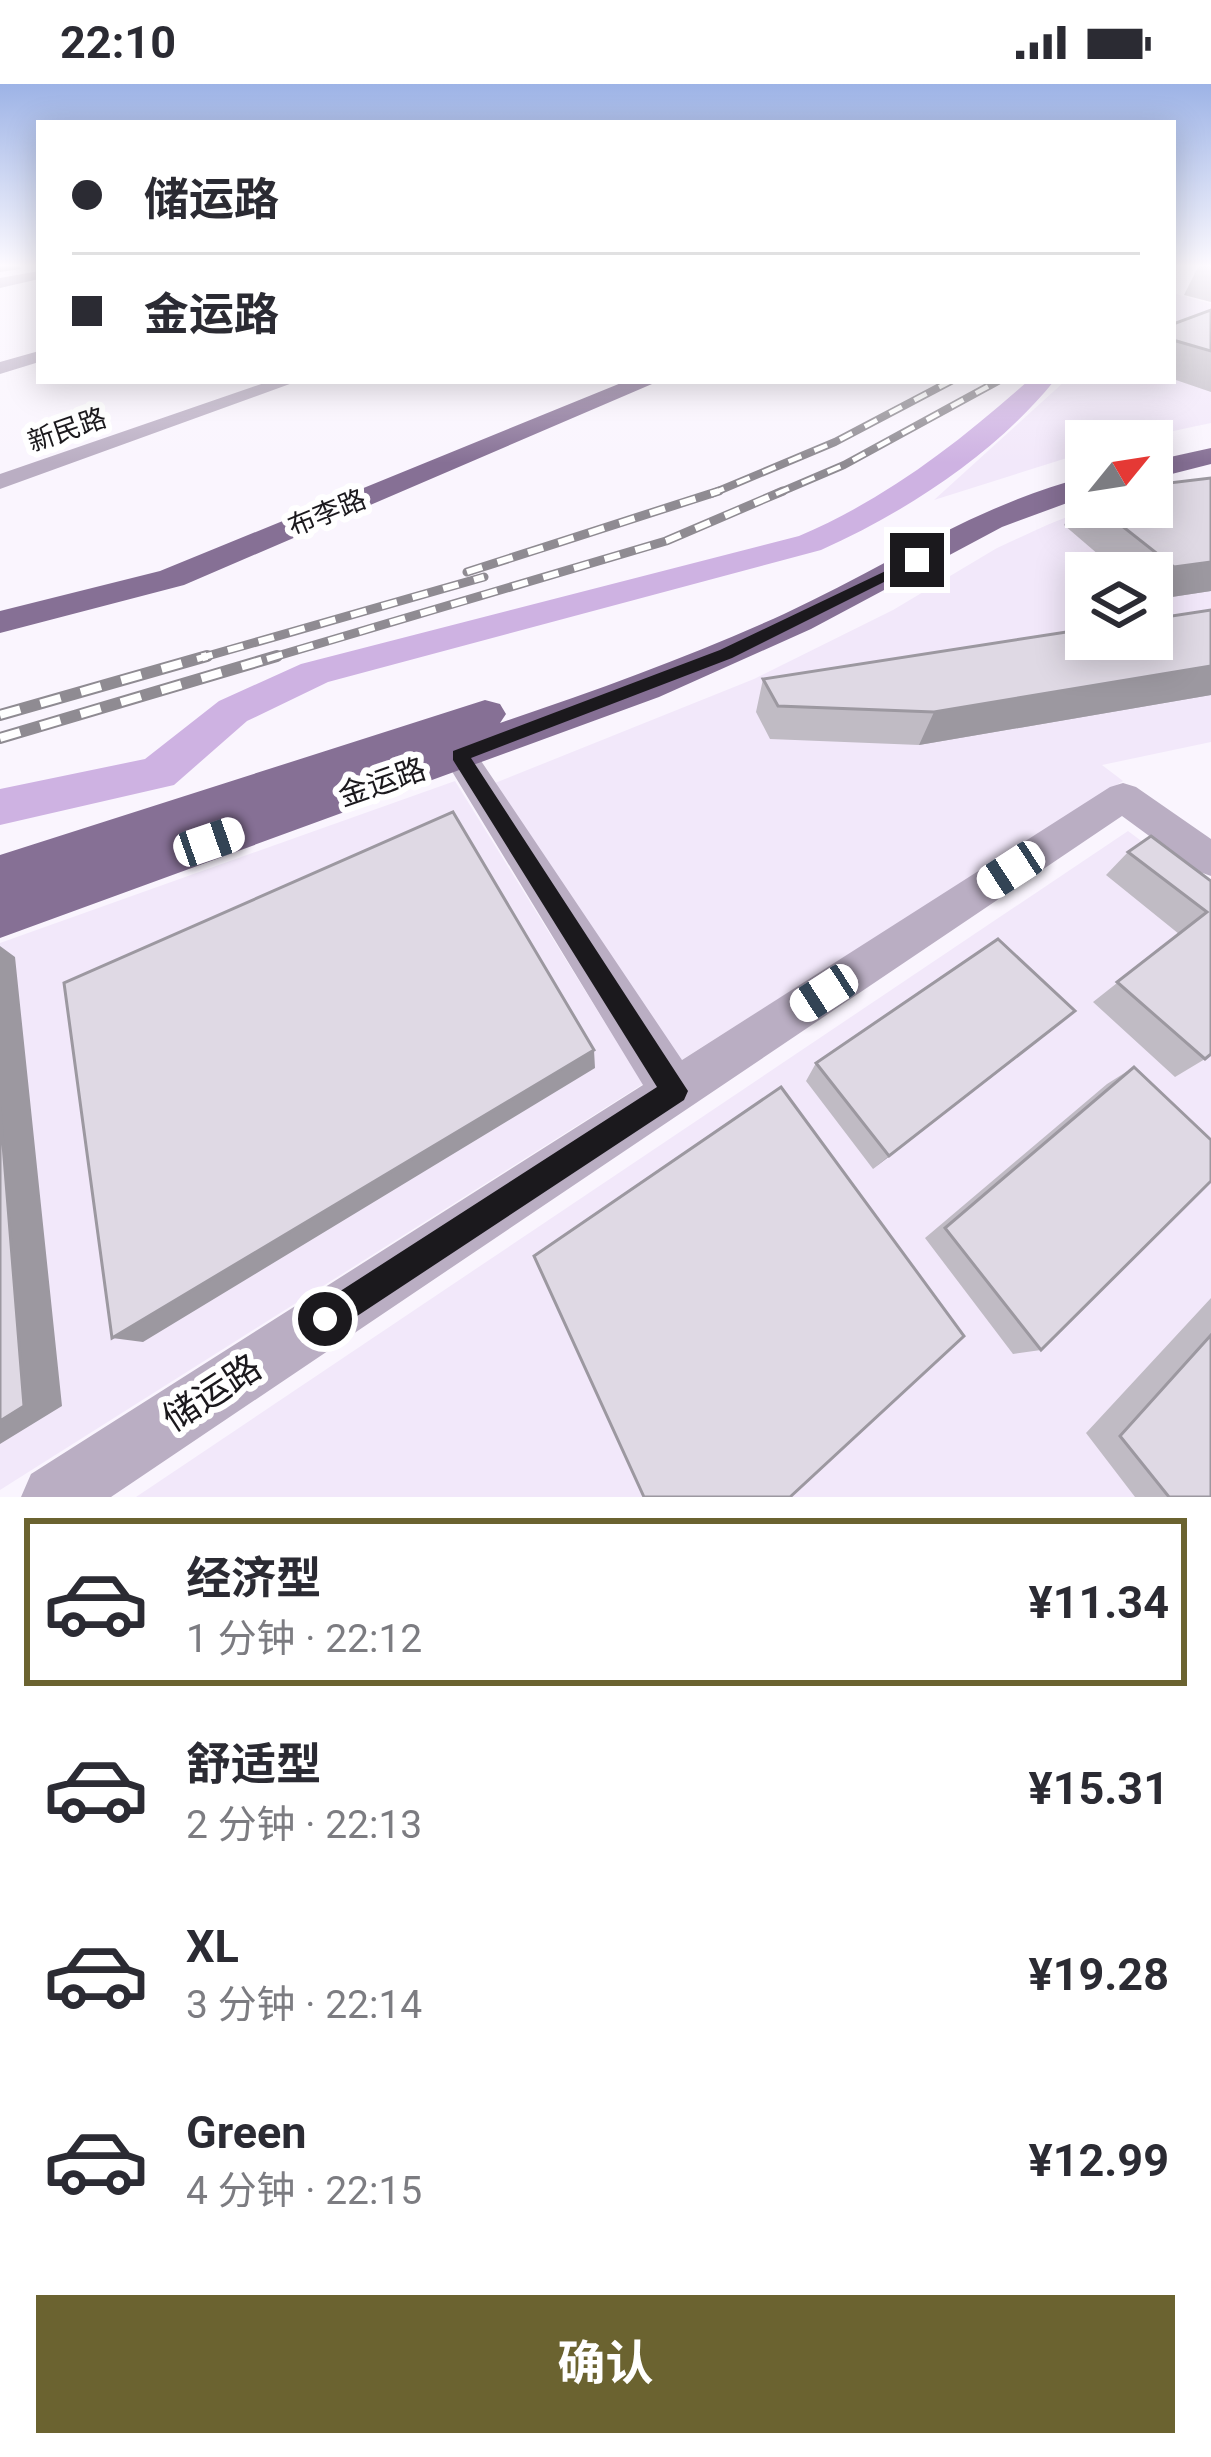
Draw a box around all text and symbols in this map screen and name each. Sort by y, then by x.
text: 22:10 [60,16,176,69]
text: 储运路 [144,173,279,226]
text: 金运路 [144,288,279,341]
street label: 新民路 [23,402,111,458]
north arrow [1065,420,1173,528]
map controls [1065,420,1173,660]
street label: 布李路 [283,483,371,543]
route end [890,533,944,587]
button: layers [1065,552,1173,660]
street label: 金运路 [334,751,430,813]
car [169,813,249,871]
car [971,835,1051,905]
car [784,958,864,1028]
route start [298,1292,352,1346]
street label: 储运路 [155,1346,269,1440]
icon: car [42,1548,150,1656]
text: 经济型 [186,1552,321,1605]
text: ¥11.34 [1029,1576,1169,1629]
text: 1 分钟 · 22:12 [186,1616,422,1662]
icon: car [42,1734,150,1842]
text: 舒适型 [186,1738,321,1791]
text: ¥15.31 [1029,1762,1169,1815]
text: 2 分钟 · 22:13 [186,1802,422,1848]
icon: car [42,1920,150,2028]
text: XL [186,1920,239,1973]
text: ¥19.28 [1029,1948,1169,2001]
text: 3 分钟 · 22:14 [186,1982,422,2028]
icon: car [42,2106,150,2214]
text: Green [186,2106,307,2159]
text: ¥12.99 [1029,2134,1169,2187]
text: 4 分钟 · 22:15 [186,2168,422,2214]
button: 确认 [36,2295,1175,2433]

